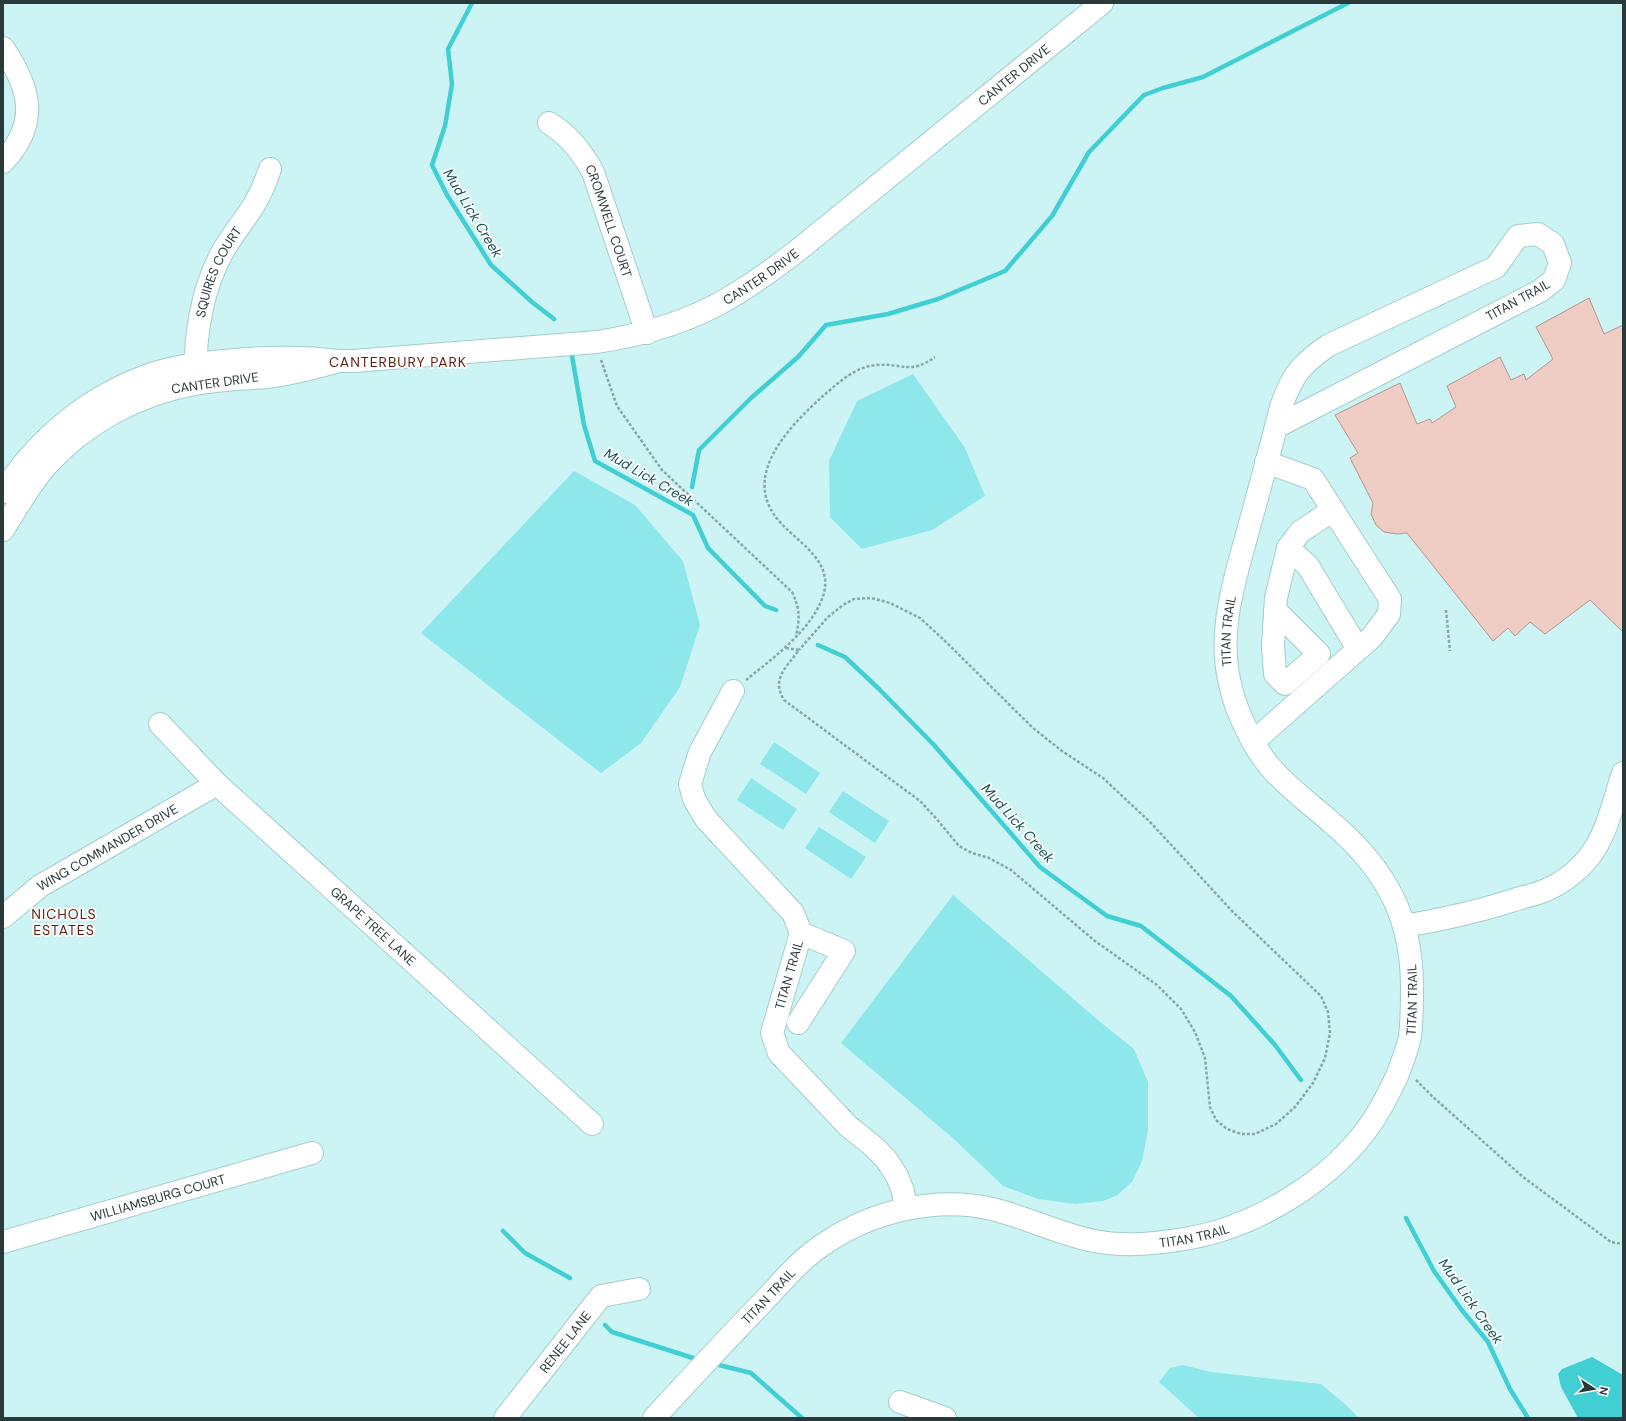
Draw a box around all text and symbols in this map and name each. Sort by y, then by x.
street label: CANTER DRIVE [974,40,1054,109]
street label: CROMWELL COURT [582,161,636,279]
water label: Mud Lick Creek [439,165,507,261]
street label: SQUIRES COURT [192,223,245,319]
street label: CANTER DRIVE [720,244,802,308]
street label: TITAN TRAIL [1483,275,1553,325]
district label: CANTERBURY PARK [329,353,467,371]
street label: CANTER DRIVE [170,368,260,398]
water label: Mud Lick Creek [601,444,698,510]
street label: TITAN TRAIL [1217,594,1240,667]
water label: Mud Lick Creek [978,780,1059,867]
street label: WING COMMANDER DRIVE [34,800,181,895]
street label: GRAPE TREE LANE [327,883,420,969]
district label: NICHOLS ESTATES [31,905,97,939]
street label: TITAN TRAIL [771,938,807,1012]
street label: TITAN TRAIL [1402,964,1421,1036]
street label: WILLIAMSBURG COURT [88,1170,227,1225]
street label: TITAN TRAIL [1158,1220,1232,1251]
water label: Mud Lick Creek [1435,1255,1508,1348]
street label: TITAN TRAIL [738,1264,799,1328]
street label: RENEE LANE [535,1307,595,1376]
north arrow [1574,1369,1614,1409]
text: N [1596,1386,1611,1396]

